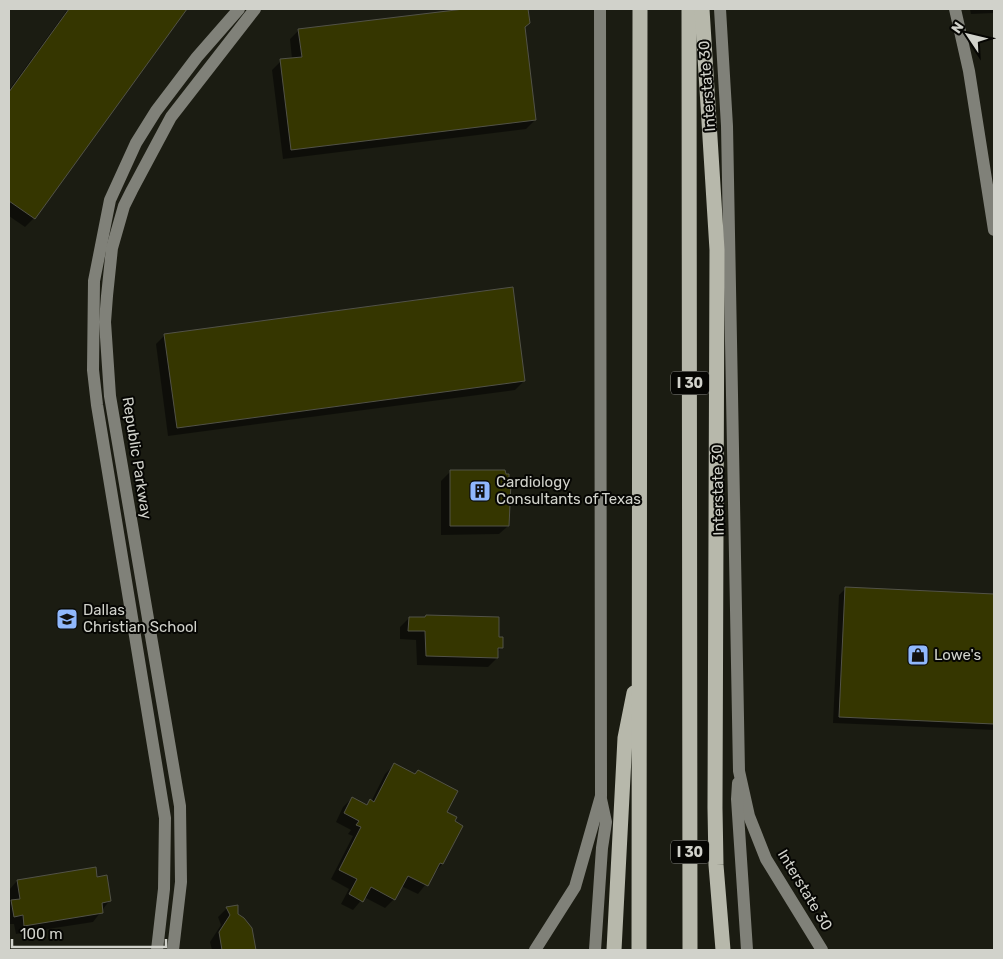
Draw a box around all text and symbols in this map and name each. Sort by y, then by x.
north arrow [943,10,993,60]
text: N [948,19,968,37]
street label: Interstate 30 [695,40,719,132]
road number: I 30 [671,372,709,394]
street label: Republic Parkway [118,396,156,520]
street label: Interstate 30 [708,444,728,536]
place label: Cardiology Consultants of Texas [496,473,641,508]
building icon: Cardiology Consultants of Texas [468,479,492,503]
place label: Dallas Christian School [83,601,197,636]
school or university icon: Dallas Christian School [55,607,79,631]
shop icon: Lowe's [906,643,930,667]
place label: Lowe's [934,646,981,664]
road number: I 30 [671,840,709,864]
street label: Interstate 30 [774,846,836,934]
scale bar [12,916,166,948]
text: 100 m [20,925,62,943]

